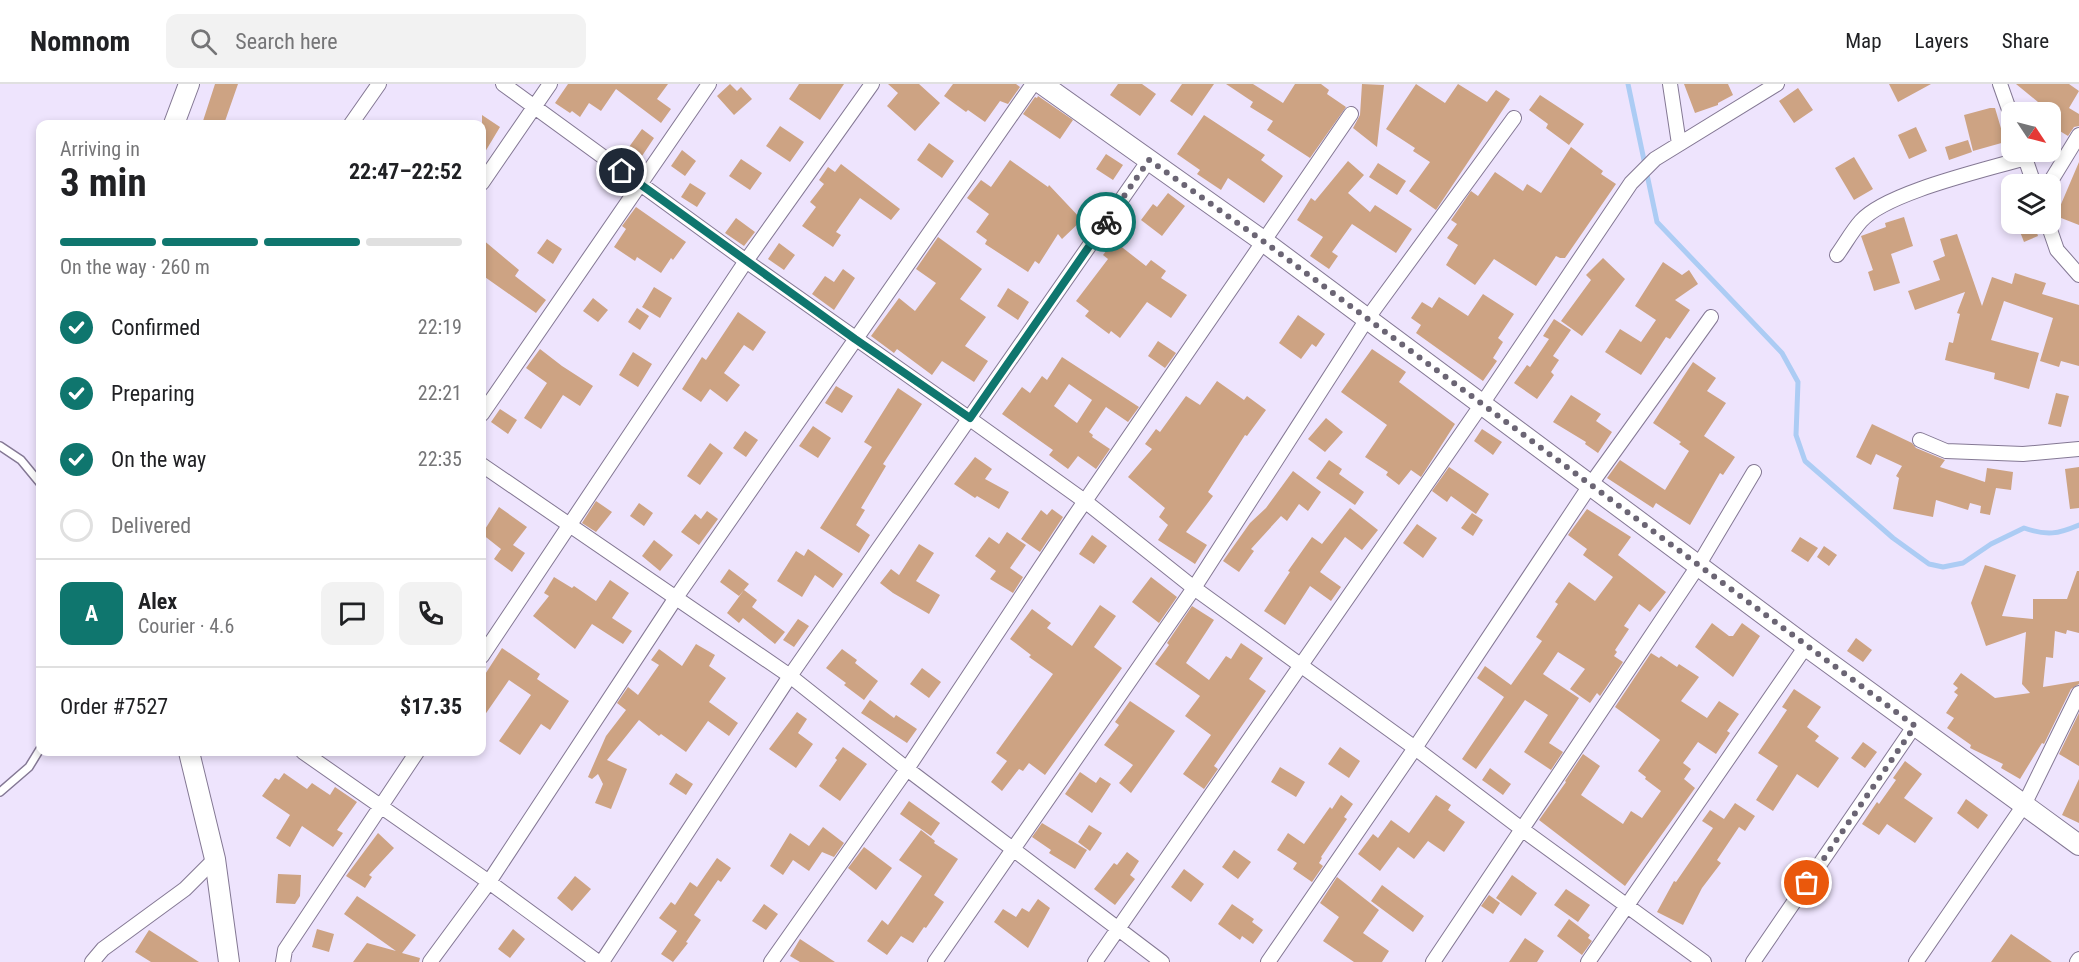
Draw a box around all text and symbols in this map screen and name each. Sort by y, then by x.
search box [166,14,586,68]
text: Nomnom [30,25,130,58]
icon: search [187,25,220,58]
text: Search here [235,29,338,54]
text: Map [1845,29,1882,53]
text: Layers [1915,29,1969,53]
text: Share [2002,29,2049,53]
north arrow [2001,102,2061,162]
map controls [2001,102,2061,234]
text: Arriving in [60,137,140,161]
pin [596,145,647,196]
icon: home [605,154,638,187]
text: 22:47–22:52 [349,159,462,184]
text: 3 min [60,160,147,206]
button: layers [2001,174,2061,234]
courier [1076,192,1136,252]
icon: bike [1090,206,1123,239]
text: On the way · 260 m [60,255,210,279]
icon: check [60,311,93,344]
text: Confirmed [111,315,200,340]
text: 22:19 [418,315,462,339]
icon: check [60,377,93,410]
text: Preparing [111,381,195,406]
text: 22:21 [418,381,462,405]
icon: check [60,443,93,476]
text: On the way [111,447,206,472]
text: 22:35 [418,447,462,471]
text: Delivered [111,513,191,538]
button: chat [321,582,384,645]
button: phone [399,582,462,645]
text: Alex [138,589,177,614]
text: A [85,601,98,626]
text: Courier · 4.6 [138,614,234,638]
text: Order #7527 [60,694,168,719]
text: $17.35 [400,694,462,719]
pin [1781,857,1832,908]
icon: bag [1790,866,1823,899]

